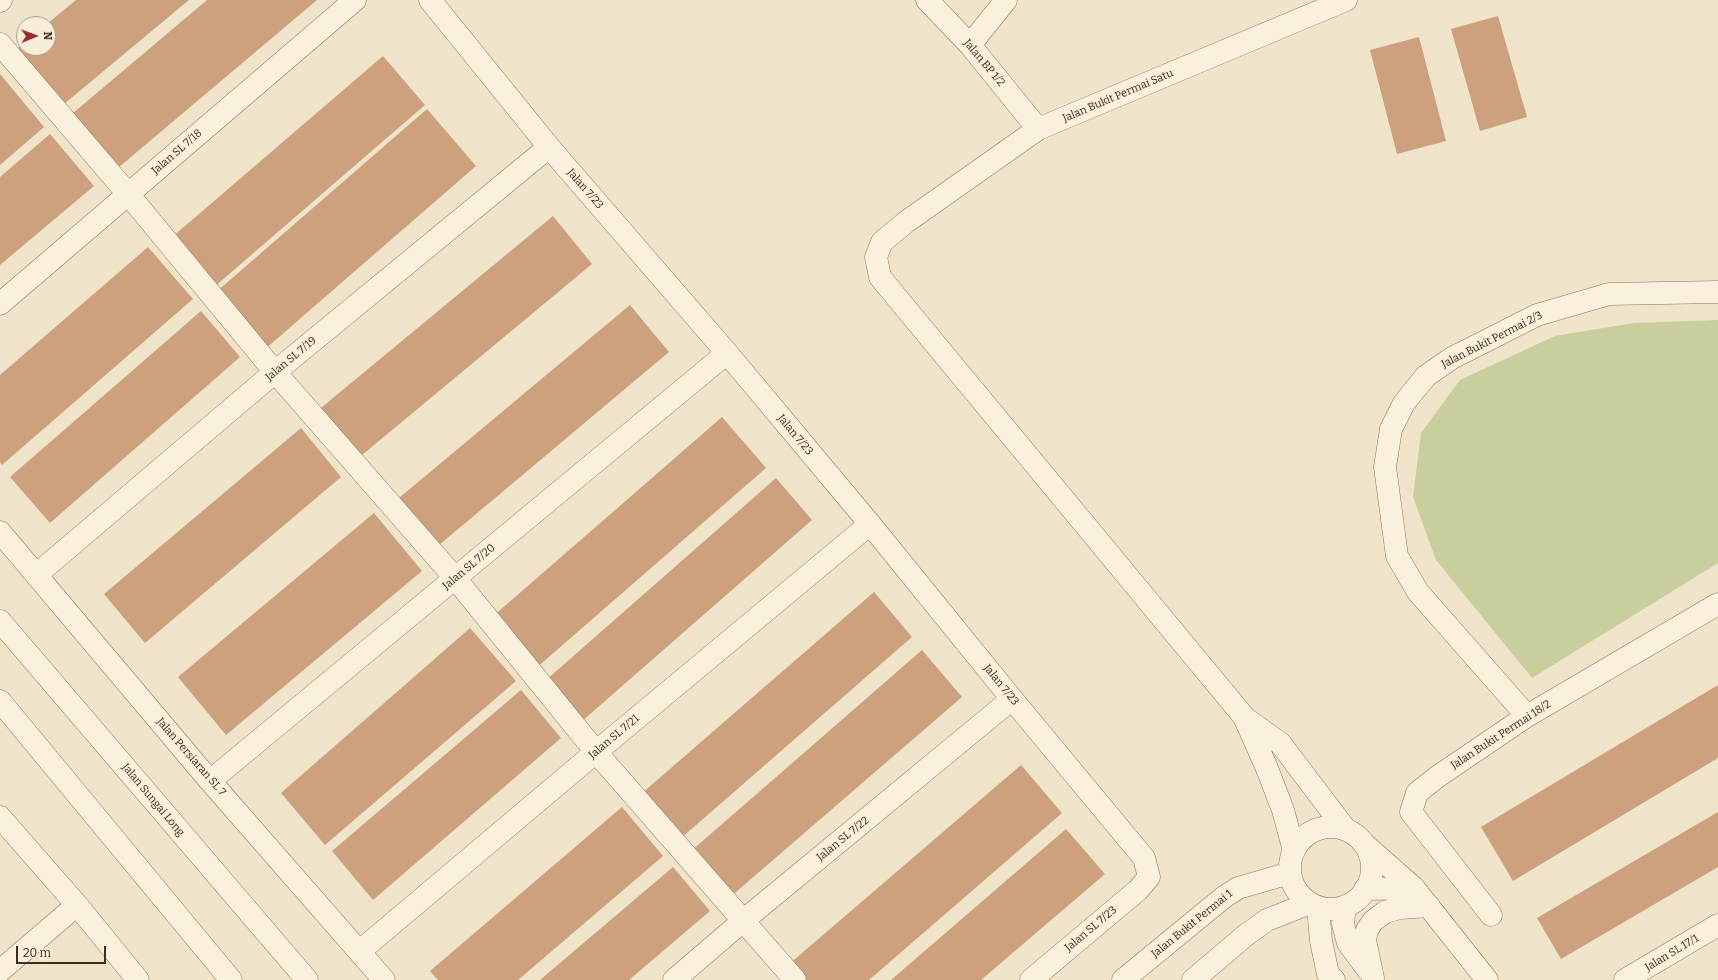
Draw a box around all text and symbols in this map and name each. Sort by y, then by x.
north arrow [16,16,56,56]
text: N [41,31,54,40]
street label: Jalan BP 1/2 [961,37,1007,89]
street label: Jalan Bukit Permai Satu [1061,67,1175,125]
street label: Jalan SL 7/18 [149,127,205,177]
street label: Jalan 7/23 [564,166,606,212]
street label: Jalan Bukit Permai 2/3 [1439,309,1545,371]
street label: Jalan SL 7/19 [263,334,319,384]
street label: Jalan 7/23 [774,412,816,458]
street label: Jalan SL 7/20 [440,541,498,593]
street label: Jalan 7/23 [980,662,1022,708]
street label: Jalan Bukit Permai 18/2 [1449,698,1553,772]
street label: Jalan SL 7/21 [586,712,642,762]
street label: Jalan Persiaran SL 7 [154,715,228,799]
street label: Jalan Sungai Long [119,761,187,839]
street label: Jalan SL 7/22 [814,814,872,864]
street label: Jalan Bukit Permai 1 [1149,887,1235,961]
street label: Jalan SL 7/23 [1062,904,1120,954]
street label: Jalan SL 17/1 [1643,932,1701,974]
scale bar [18,938,108,964]
text: 20 m [23,946,51,960]

